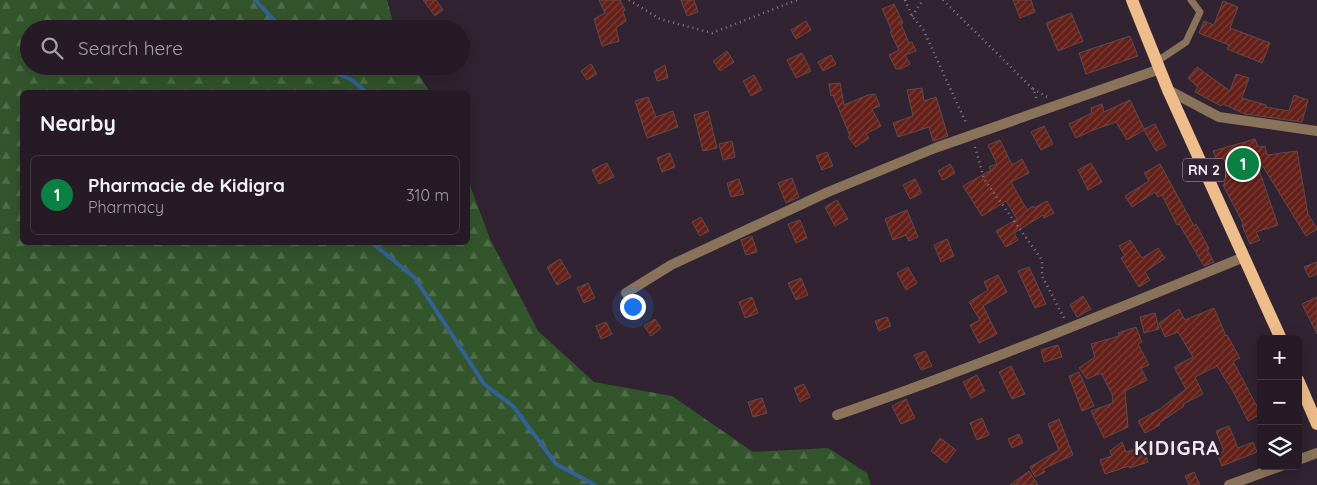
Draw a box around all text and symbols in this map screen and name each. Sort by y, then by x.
search box [20,20,470,75]
icon: search [38,34,66,62]
text: Search here [78,36,183,60]
text: Nearby [40,110,116,136]
pin: 1 [1227,145,1259,183]
road number: RN 2 [1183,158,1225,182]
text: Pharmacie de Kidigra [88,173,285,197]
text: 1 [54,185,60,205]
text: 310 m [406,185,449,205]
text: Pharmacy [88,197,164,217]
your location [620,294,646,320]
map controls [1257,335,1302,470]
button: + [1257,335,1302,380]
button: − [1257,380,1302,425]
button: layers [1257,425,1302,470]
district label: KIDIGRA [1134,435,1220,460]

